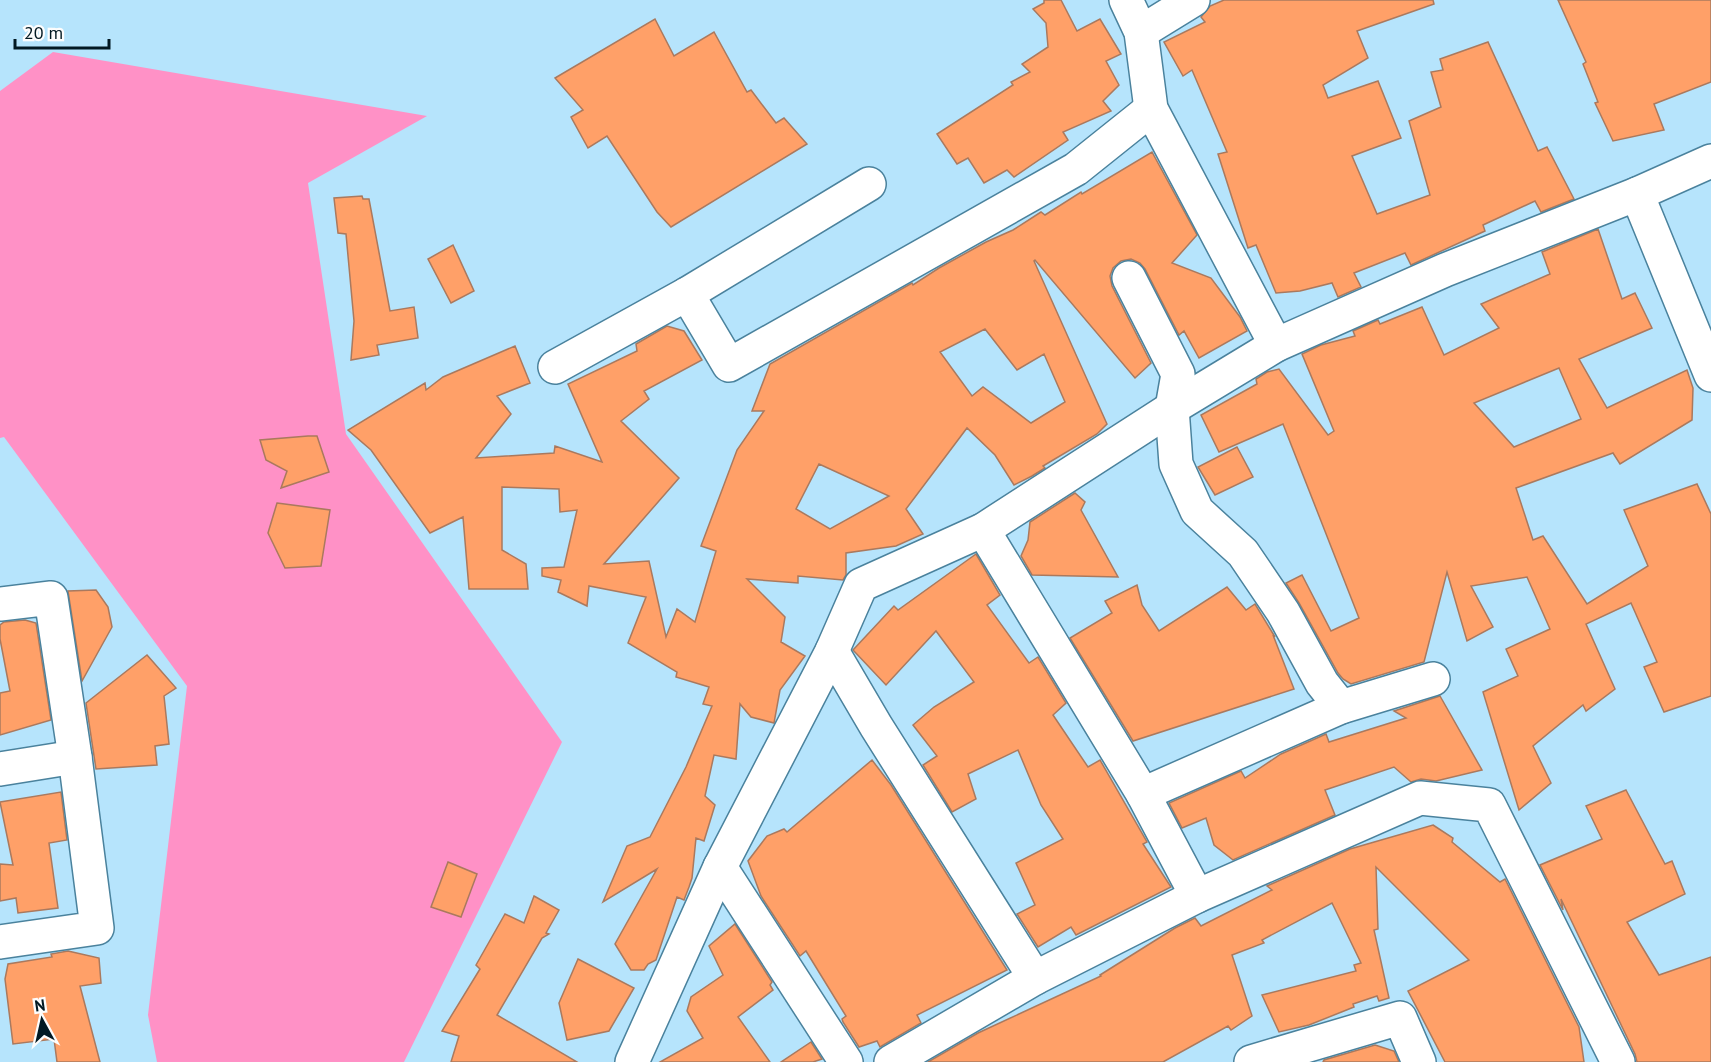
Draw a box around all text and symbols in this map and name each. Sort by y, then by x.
scale bar [15,12,110,50]
text: 20 m [24,21,63,44]
north arrow [12,990,72,1050]
text: N [33,995,47,1016]

